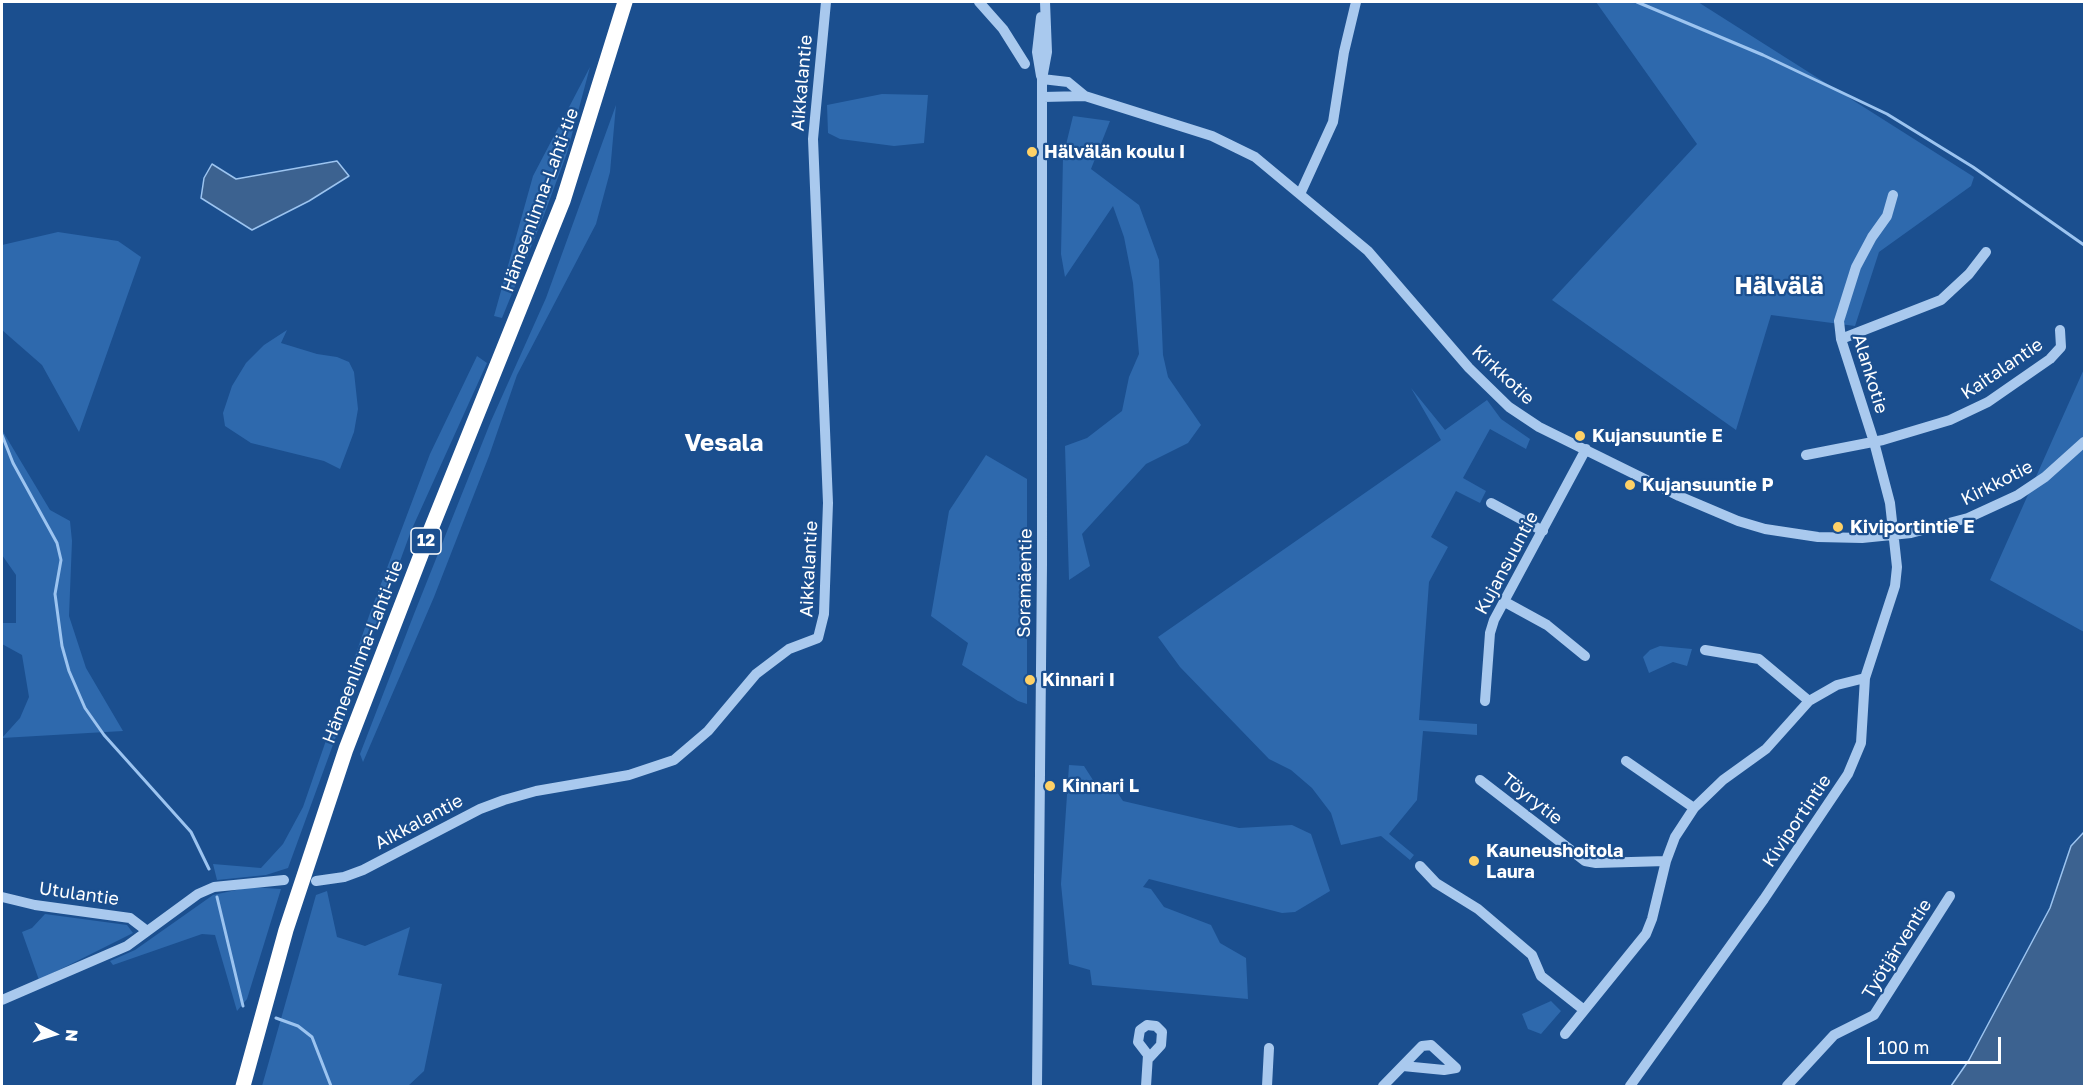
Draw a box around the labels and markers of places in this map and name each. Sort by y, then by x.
place label: Hälvälän koulu I [1044,141,1185,163]
marker: Hälvälän koulu I [1025,145,1039,159]
place label: Kujansuuntie E [1592,425,1723,447]
marker: Kujansuuntie E [1573,429,1587,443]
place label: Kujansuuntie P [1642,474,1773,496]
marker: Kujansuuntie P [1623,478,1637,492]
place label: Kiviportintie E [1850,516,1974,538]
marker: Kiviportintie E [1831,520,1845,534]
place label: Kinnari I [1042,669,1115,691]
marker: Kinnari I [1023,673,1037,687]
place label: Kinnari L [1062,775,1139,797]
marker: Kinnari L [1043,779,1057,793]
place label: Kauneushoitola Laura [1486,840,1623,882]
marker: Kauneushoitola Laura [1467,854,1481,868]

